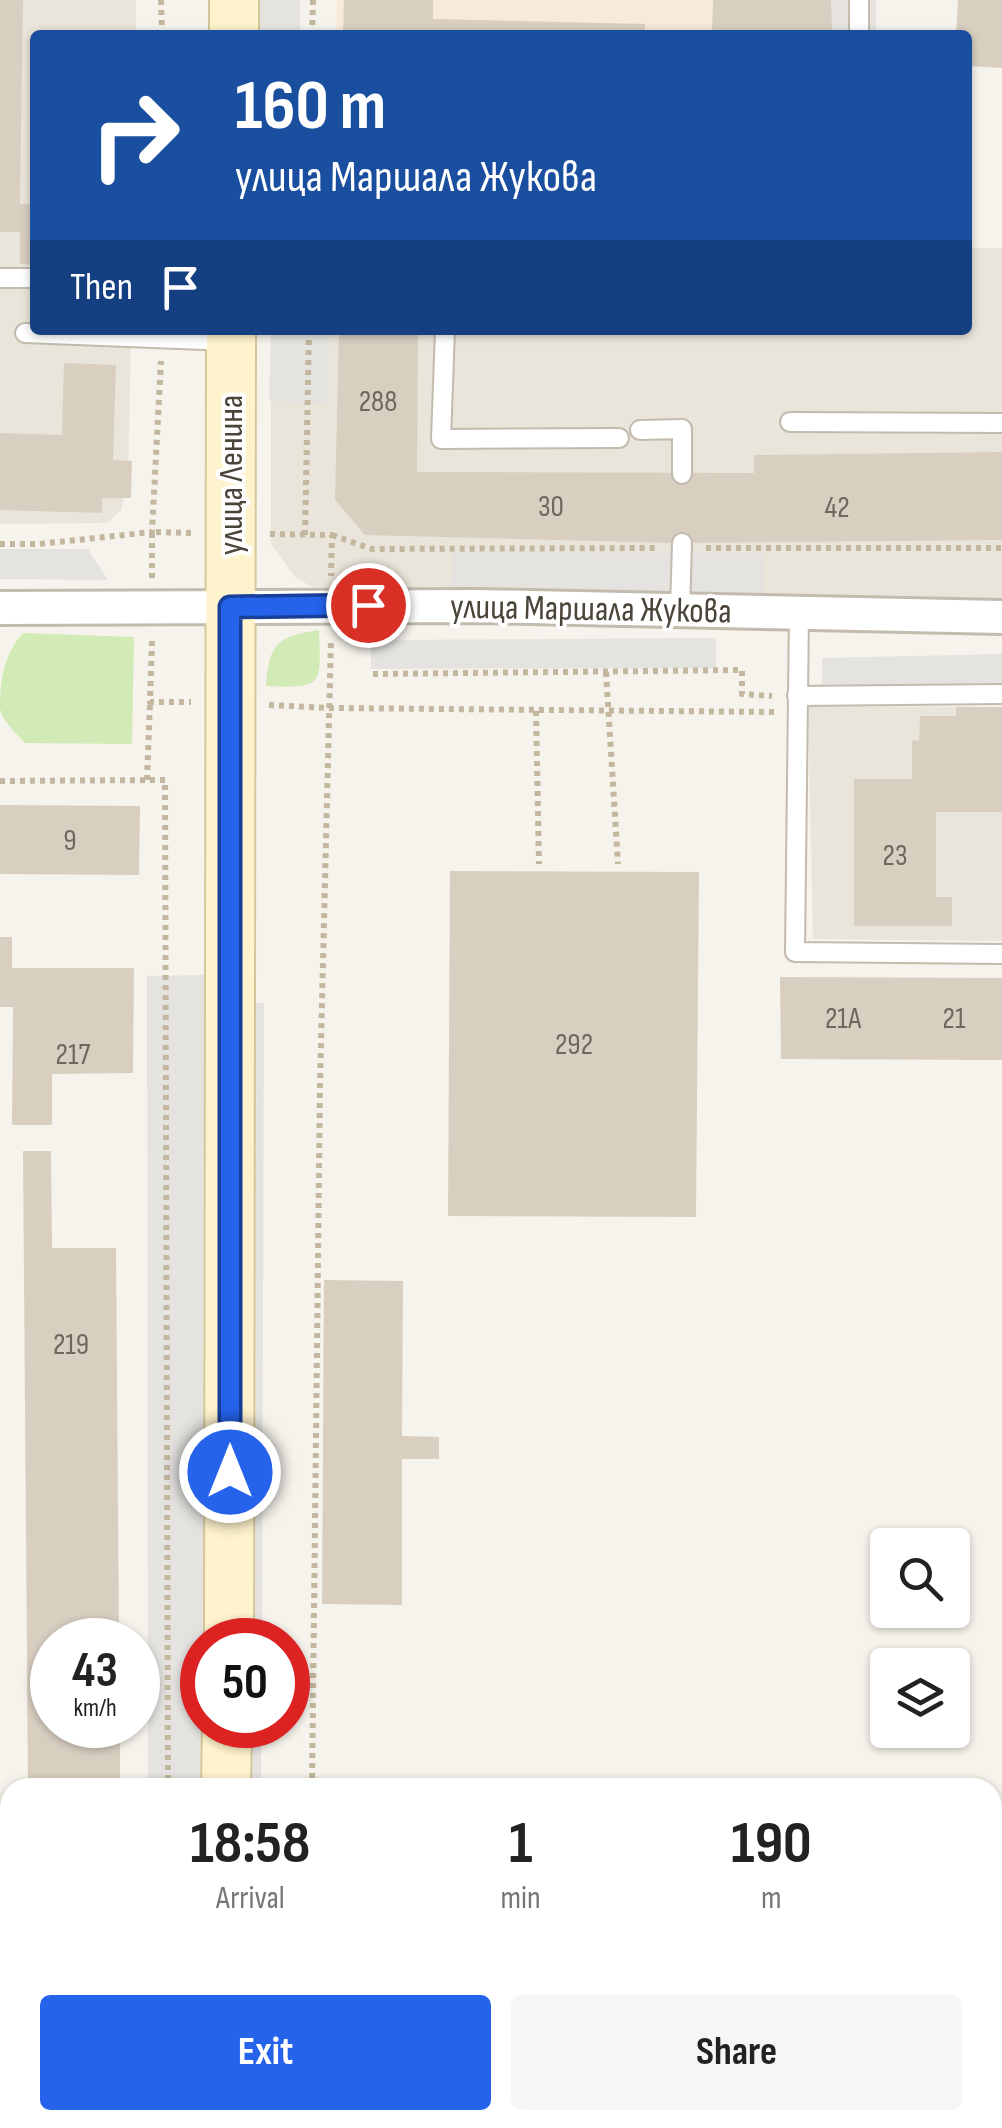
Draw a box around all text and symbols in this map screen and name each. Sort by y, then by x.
text: 160 m [235,65,386,149]
icon: right [70,70,200,200]
text: улица Маршала Жукова [235,150,597,205]
icon: arrive [153,260,208,315]
text: Then [70,265,133,310]
house number: 288 [359,384,397,420]
street label: улица Ленина [210,395,253,555]
house number: 30 [538,489,564,525]
house number: 42 [824,490,850,526]
pin [326,563,411,648]
icon: arrive [341,578,396,633]
street label: улица Маршала Жукова [450,586,732,633]
house number: 9 [63,823,77,859]
house number: 23 [883,838,908,874]
house number: 21А [825,1001,861,1037]
house number: 21 [943,1001,966,1037]
house number: 292 [555,1027,593,1063]
house number: 217 [56,1037,90,1073]
house number: 219 [53,1327,89,1363]
position arrow [178,1420,282,1524]
map controls [870,1528,970,1748]
button: search [870,1528,970,1628]
speed limit sign: 50 [180,1618,310,1748]
text: 43 [72,1641,118,1701]
button: layers [870,1648,970,1748]
text: km/h [73,1693,117,1724]
text: 18:58 [190,1808,310,1880]
text: 1 [509,1808,532,1880]
text: 190 [731,1808,812,1880]
text: Arrival [216,1879,285,1918]
text: min [501,1879,541,1918]
text: m [761,1879,782,1918]
button: Exit [40,1995,491,2110]
button: Share [511,1995,962,2110]

